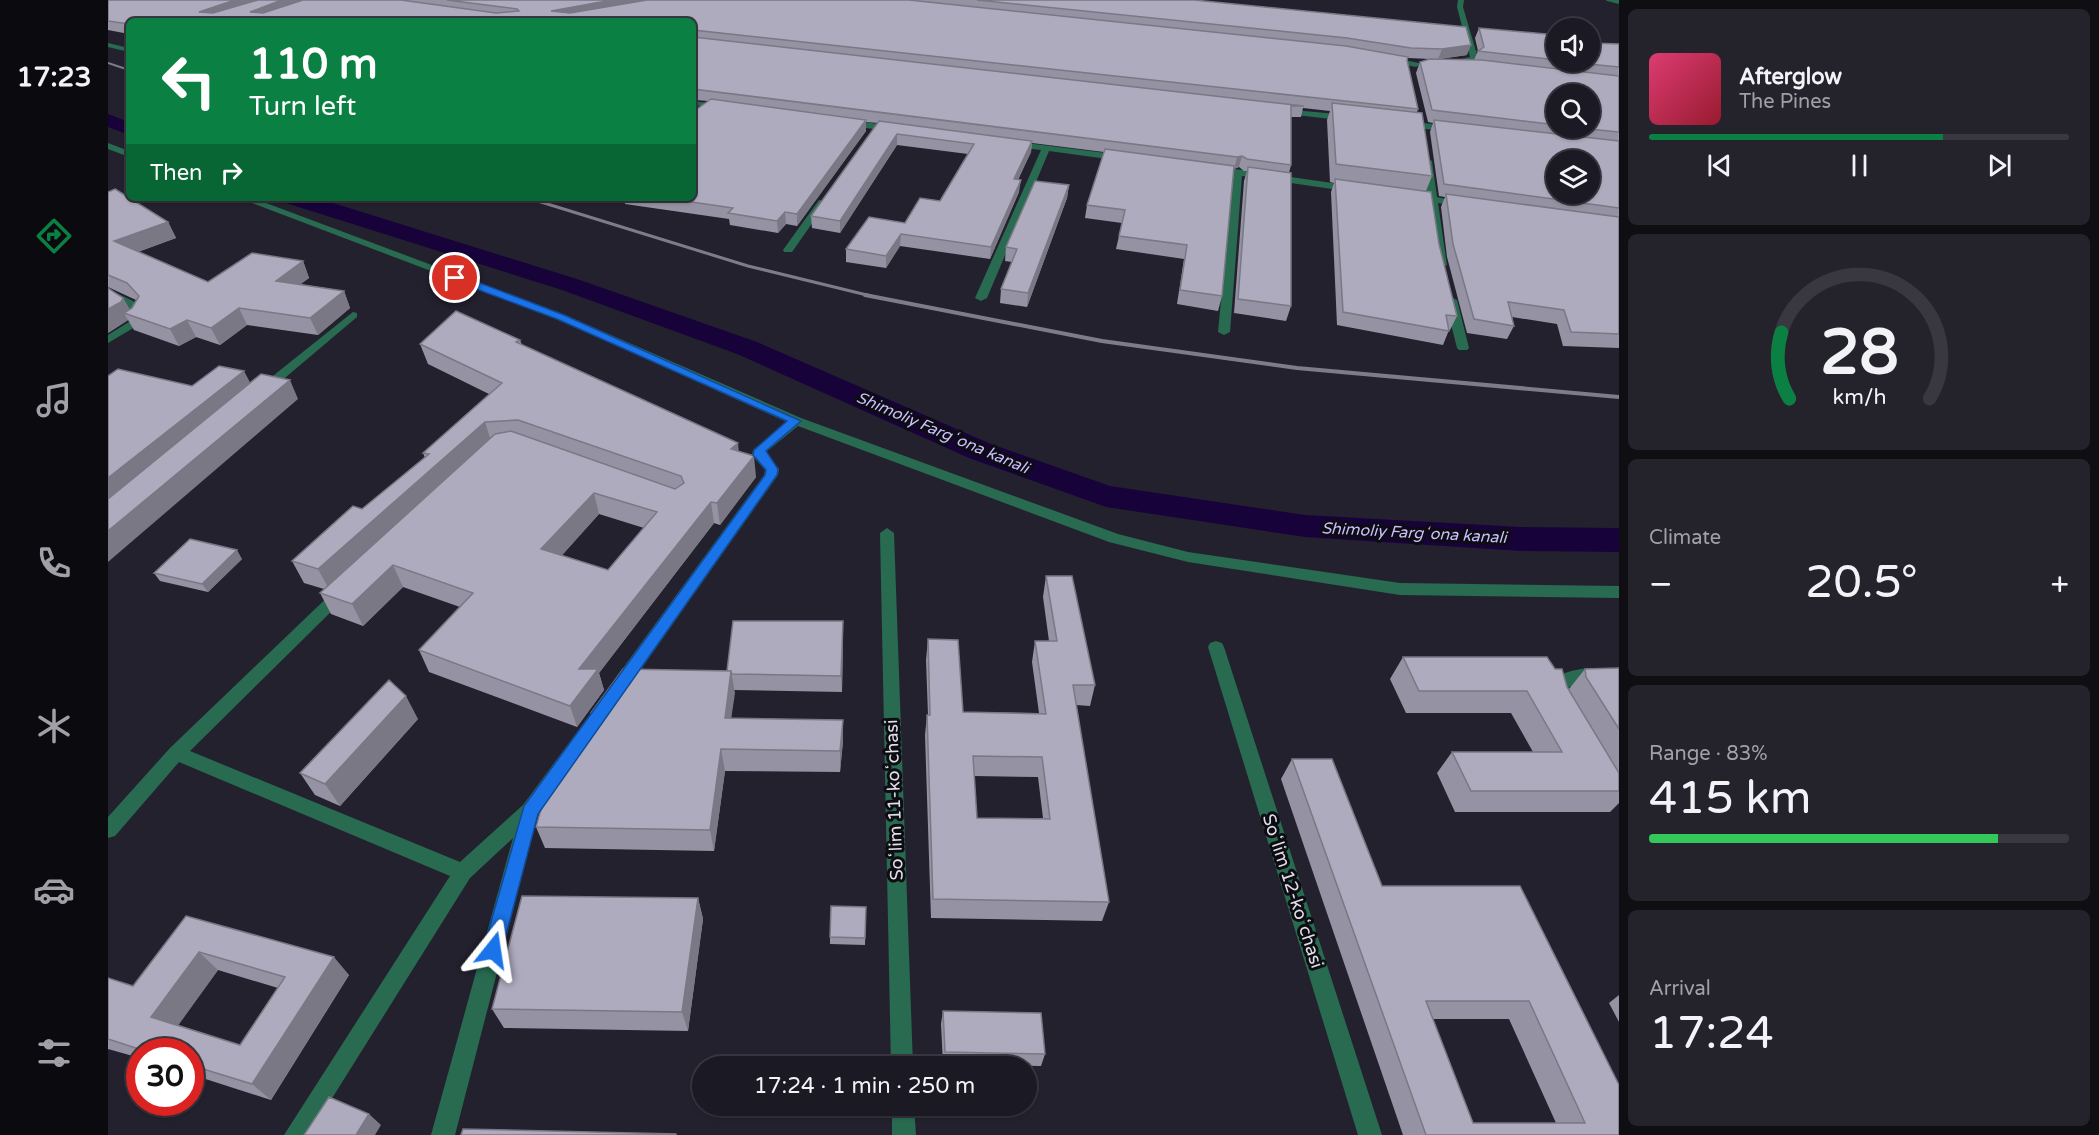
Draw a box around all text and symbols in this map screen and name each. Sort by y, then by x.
map controls [1546,18,1600,204]
button: sound [1546,18,1600,72]
text: 110 m [249,39,378,90]
icon: left [150,42,228,120]
text: 17:23 [17,61,91,94]
text: Afterglow [1739,64,1842,90]
button: search [1546,84,1600,138]
text: Turn left [249,90,356,123]
text: The Pines [1739,90,1831,114]
icon: previous [1703,149,1736,182]
icon: pause [1843,149,1876,182]
icon: next [1983,149,2016,182]
button: layers [1546,150,1600,204]
icon: right [215,156,248,189]
text: Then [150,160,203,186]
icon: directions [33,215,75,257]
pin [429,252,480,303]
icon: arrive [438,261,471,294]
text: 28 [1820,316,1898,391]
icon: music [33,379,75,421]
text: km/h [1832,385,1886,411]
water label: Shimoliy Fargʻona kanali [853,387,1034,479]
water label: Shimoliy Fargʻona kanali [1321,518,1509,548]
text: Climate [1649,526,1721,550]
icon: phone [33,542,75,584]
text: 20.5° [1805,556,1918,610]
text: − [1649,565,1673,604]
text: + [2050,565,2069,604]
icon: climate [33,705,75,747]
street label: Soʻlim 11-koʻchasi [880,719,908,881]
text: Range · 83% [1649,742,1768,766]
text: 415 km [1649,772,1811,826]
street label: Soʻlim 12-koʻchasi [1258,811,1328,971]
icon: car [33,869,75,911]
position arrow [461,918,525,982]
text: Arrival [1649,977,1711,1001]
text: 17:24 [1649,1007,1774,1061]
icon: filters [33,1032,75,1074]
speed limit sign: 30 [126,1038,204,1116]
text: 17:24 · 1 min · 250 m [754,1073,975,1099]

